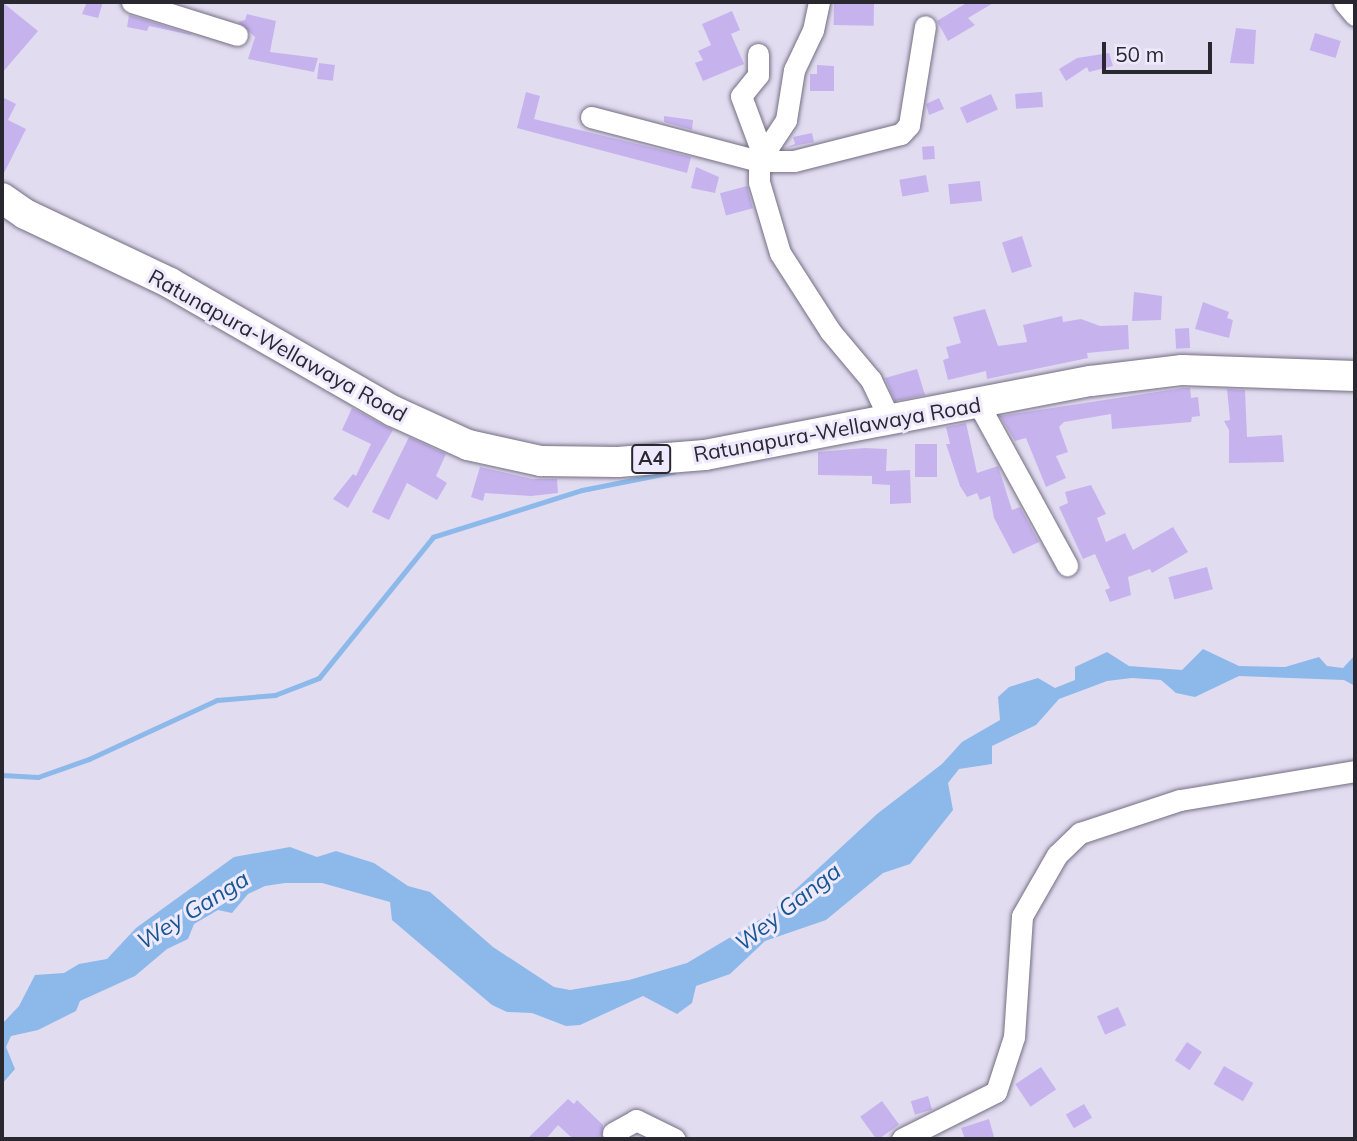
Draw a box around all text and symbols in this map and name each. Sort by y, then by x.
scale bar [1105,28,1215,72]
text: 50 m [1115,41,1164,67]
street label: Ratunapura-Wellawaya Road [144,263,412,427]
street label: Ratunapura-Wellawaya Road [691,391,983,467]
road number: A4 [630,444,672,474]
water label: Wey Ganga [730,857,846,957]
water label: Wey Ganga [132,865,254,955]

